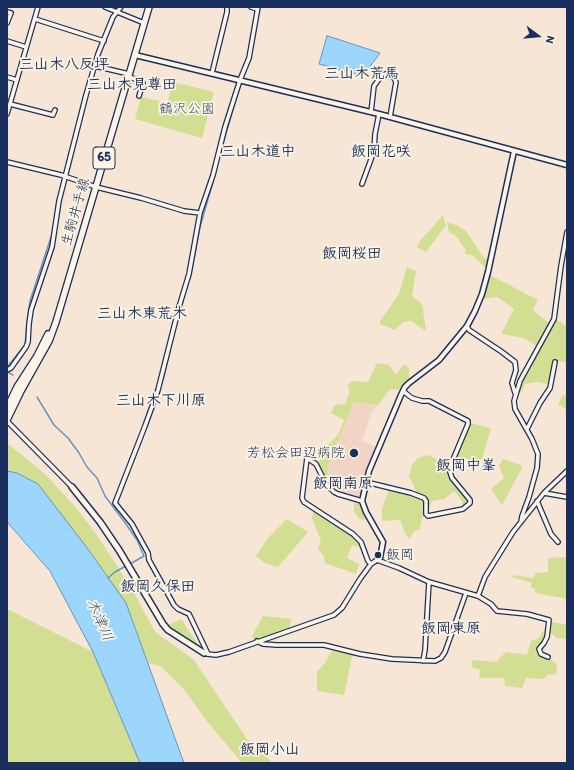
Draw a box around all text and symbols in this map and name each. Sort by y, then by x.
north arrow [518,16,558,56]
text: N [543,34,557,45]
district label: 三山木八反坪 [19,56,109,74]
district label: 三山木荒馬 [325,65,399,83]
district label: 三山木見尊田 [87,76,177,94]
park label: 鶴沢公園 [159,101,215,117]
district label: 三山木道中 [221,143,295,161]
district label: 飯岡花咲 [351,143,411,161]
road number: 65 [93,147,115,169]
street label: 生駒井手線 [58,176,94,248]
district label: 飯岡桜田 [322,245,382,263]
district label: 三山木東荒木 [97,305,187,323]
district label: 三山木下川原 [116,392,206,410]
place label: 芳松会田辺病院 [247,445,345,461]
marker: 芳松会田辺病院 [348,447,360,459]
district label: 飯岡中峯 [436,457,496,475]
district label: 飯岡南原 [313,475,373,493]
place label: 飯岡 [386,547,414,563]
marker: 飯岡 [373,550,383,560]
district label: 飯岡久保田 [121,578,195,596]
water label: 木津川 [82,596,116,644]
district label: 飯岡東原 [421,620,481,638]
district label: 飯岡小山 [240,741,300,759]

